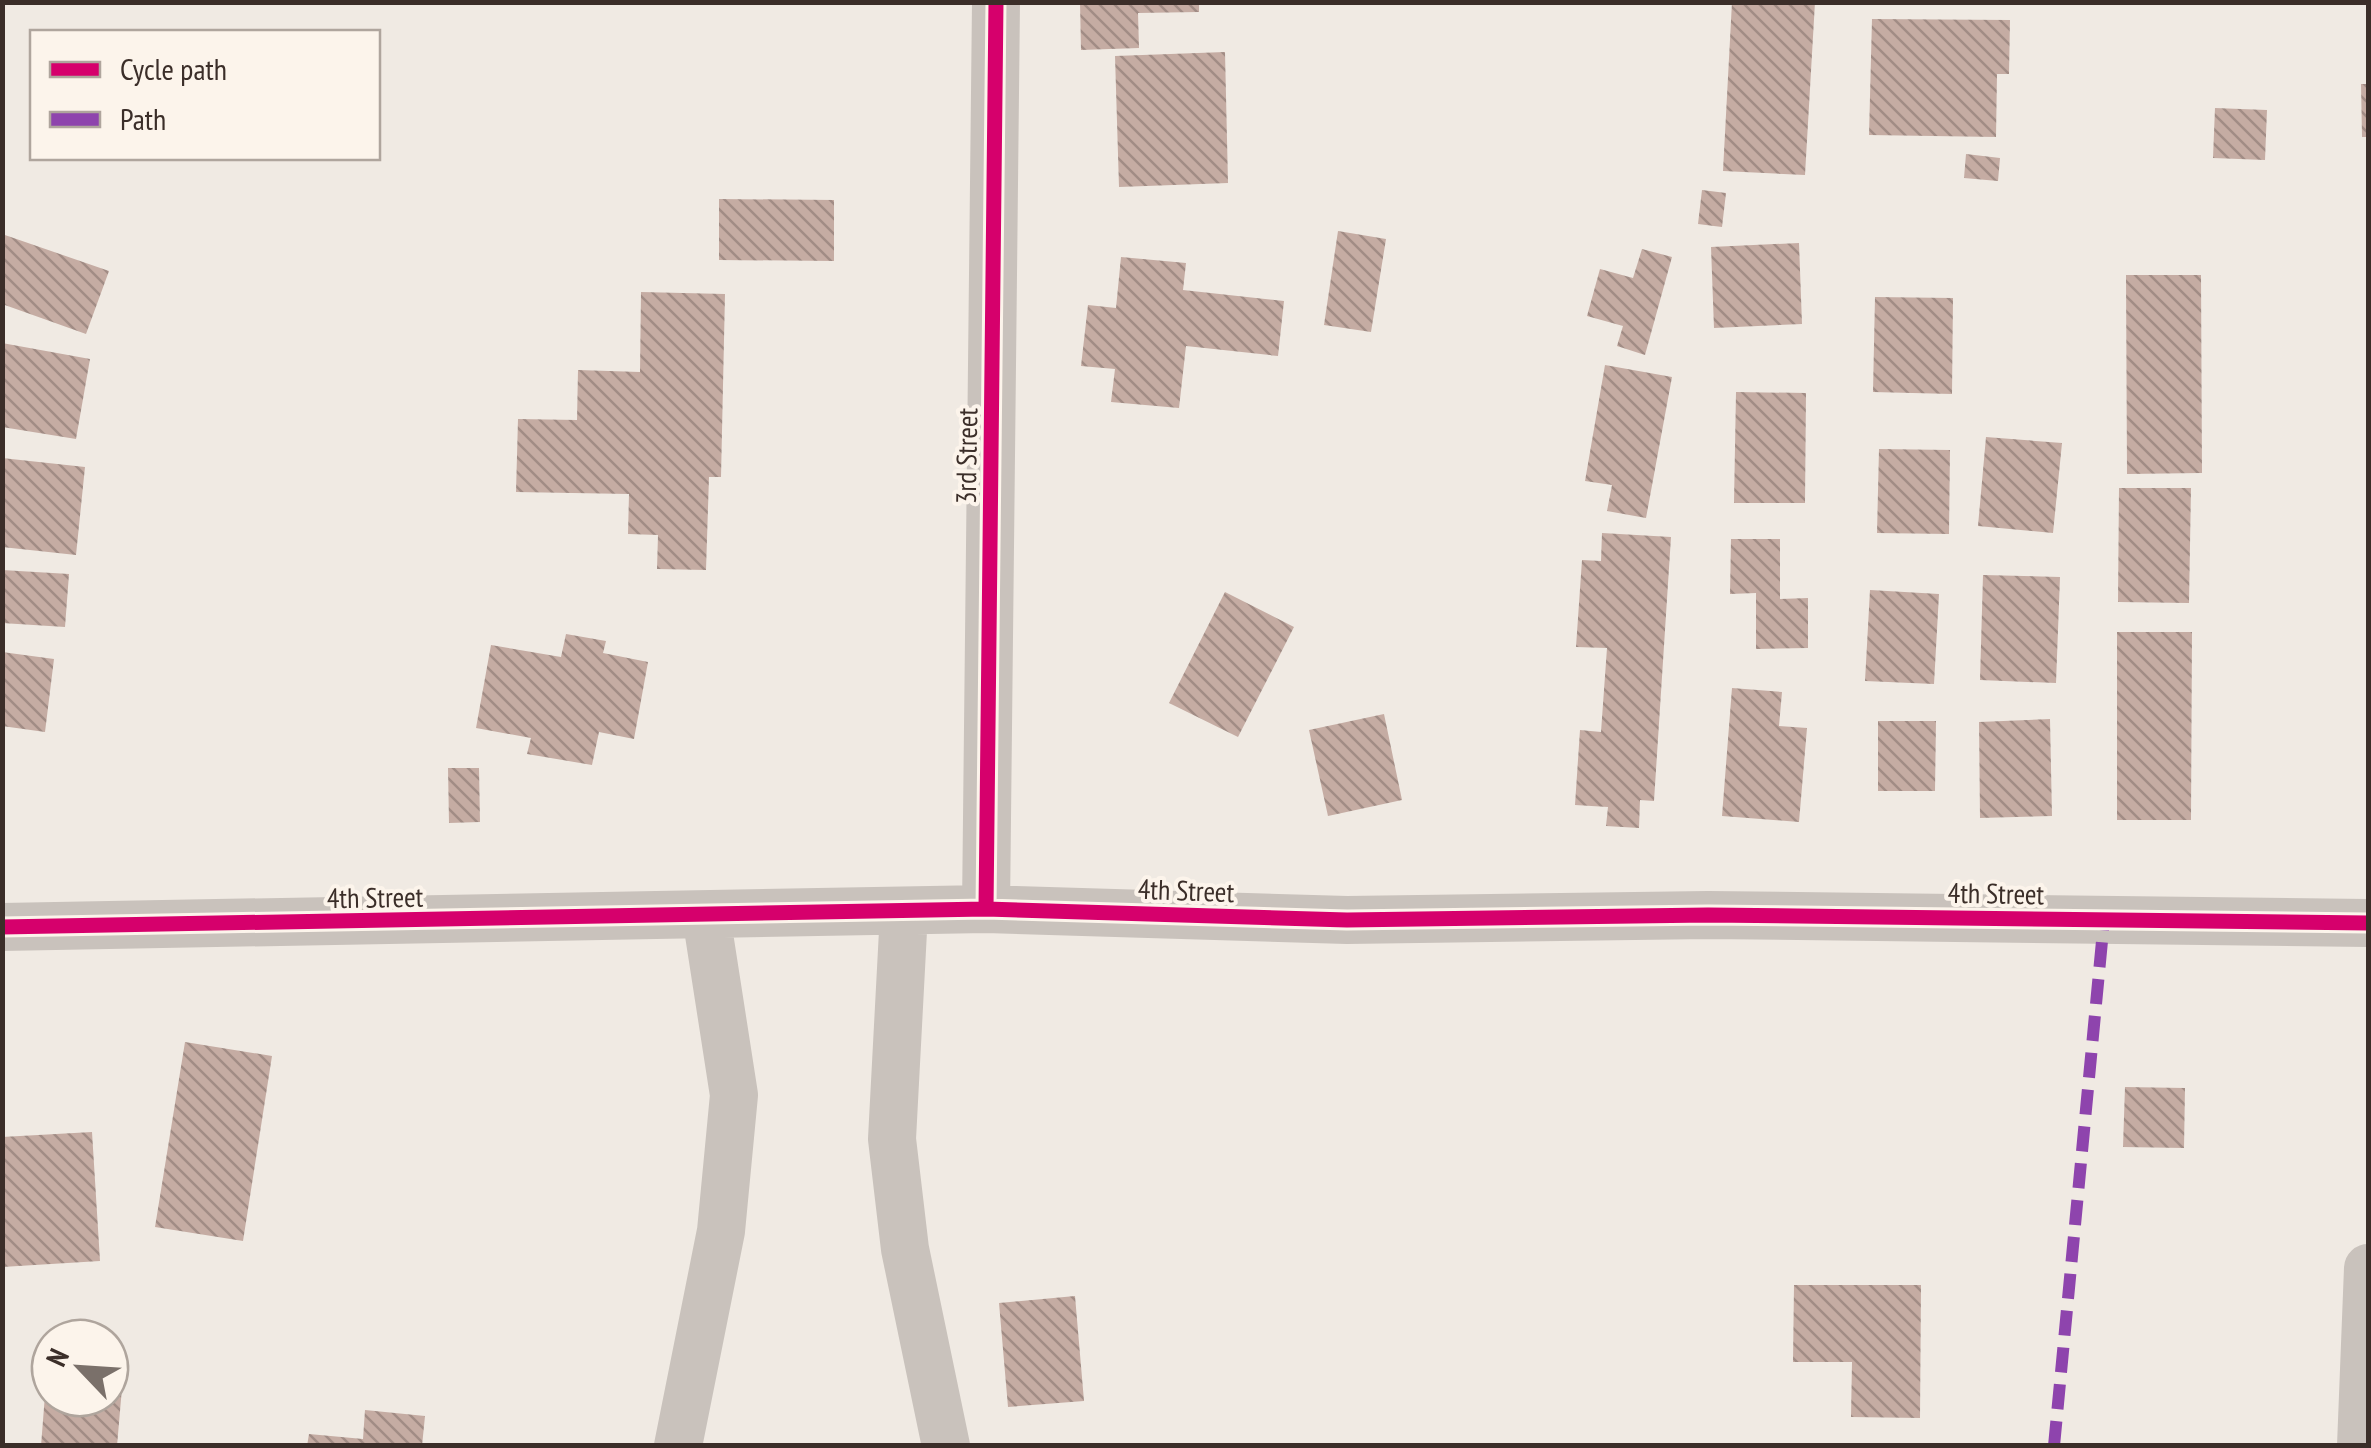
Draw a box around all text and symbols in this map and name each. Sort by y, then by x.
legend [30,30,380,160]
text: Cycle path [120,49,227,88]
text: Path [120,99,166,138]
street label: 3rd Street [947,407,985,504]
street label: 4th Street [1137,870,1235,910]
street label: 4th Street [1947,874,2045,912]
street label: 4th Street [326,878,424,916]
north arrow [30,1318,130,1418]
text: N [37,1343,77,1372]

